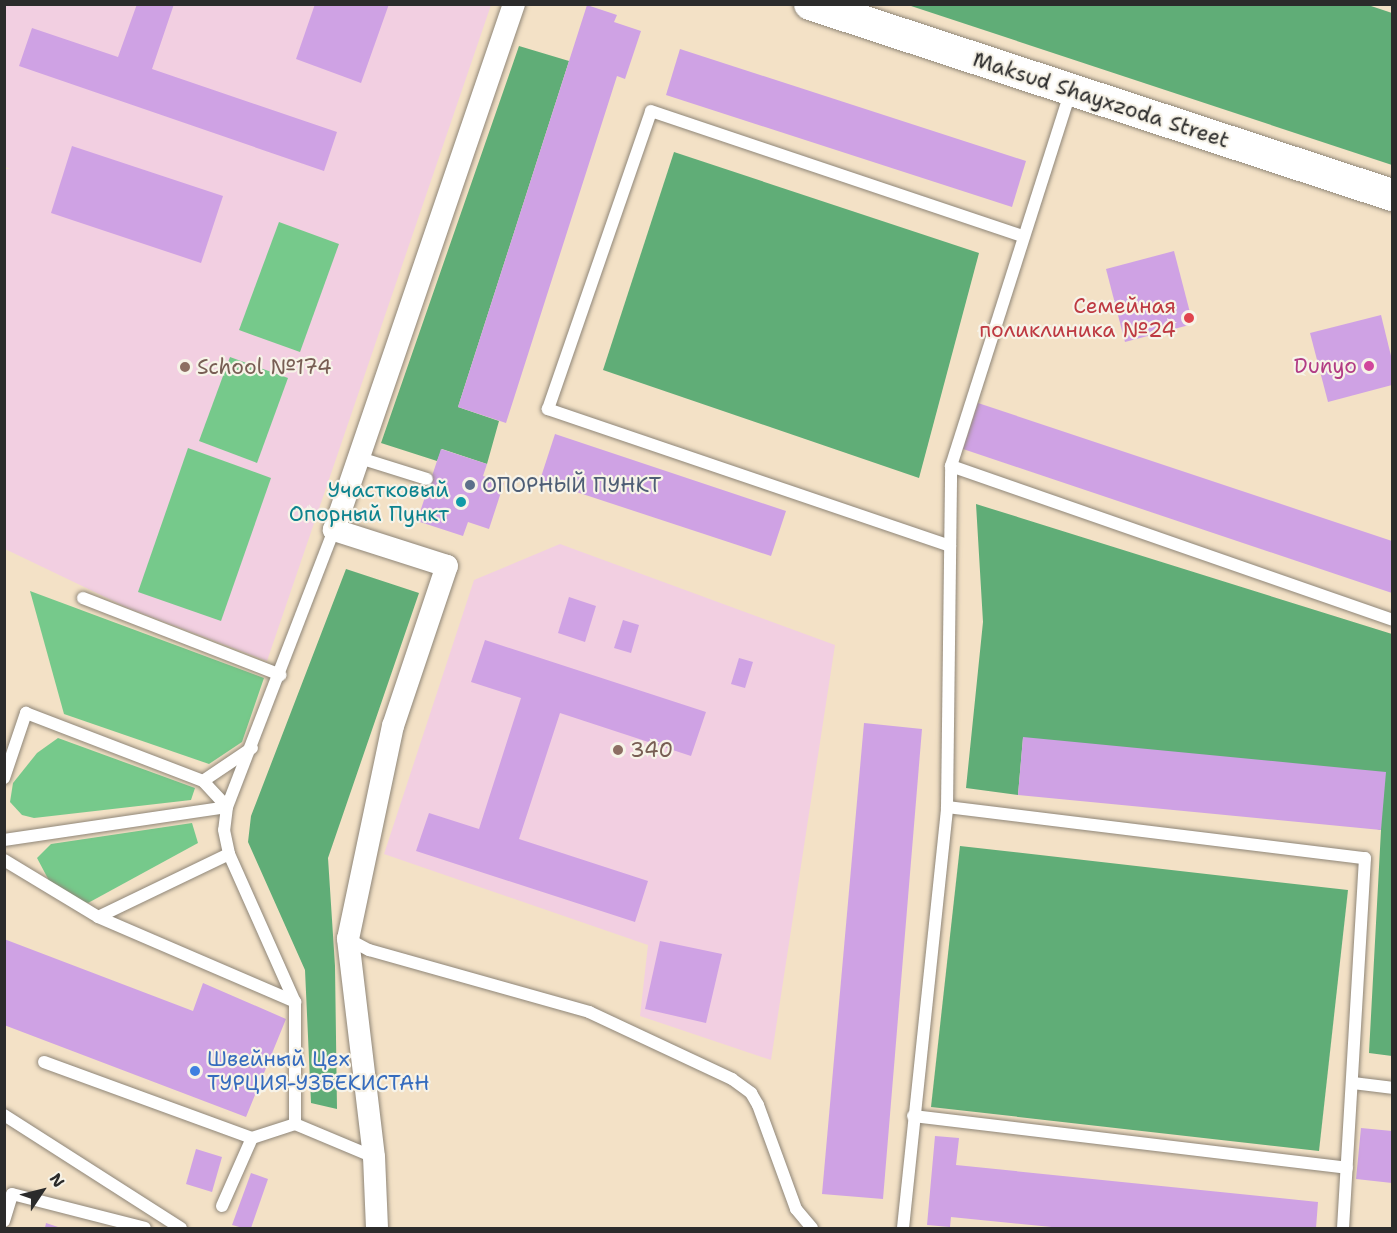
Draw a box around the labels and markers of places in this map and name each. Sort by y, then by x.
place label: Семейная поликлиника №24 [979,293,1176,343]
marker: Семейная поликлиника №24 [1180,309,1198,327]
place label: Dunyo [1294,353,1357,379]
place label: School №174 [197,354,332,380]
marker: Dunyo [1362,359,1376,373]
marker: School №174 [178,360,192,374]
place label: ОПОРНЫЙ ПУНКТ [482,472,662,498]
place label: Участковый Опорный Пункт [289,477,449,527]
marker: ОПОРНЫЙ ПУНКТ [463,478,477,492]
marker: Участковый Опорный Пункт [454,495,468,509]
place label: 340 [630,737,673,763]
marker: 340 [611,743,625,757]
place label: Швейный Цех ТУРЦИЯ-УЗБЕКИСТАН [207,1046,430,1096]
marker: Швейный Цех ТУРЦИЯ-УЗБЕКИСТАН [188,1064,202,1078]

